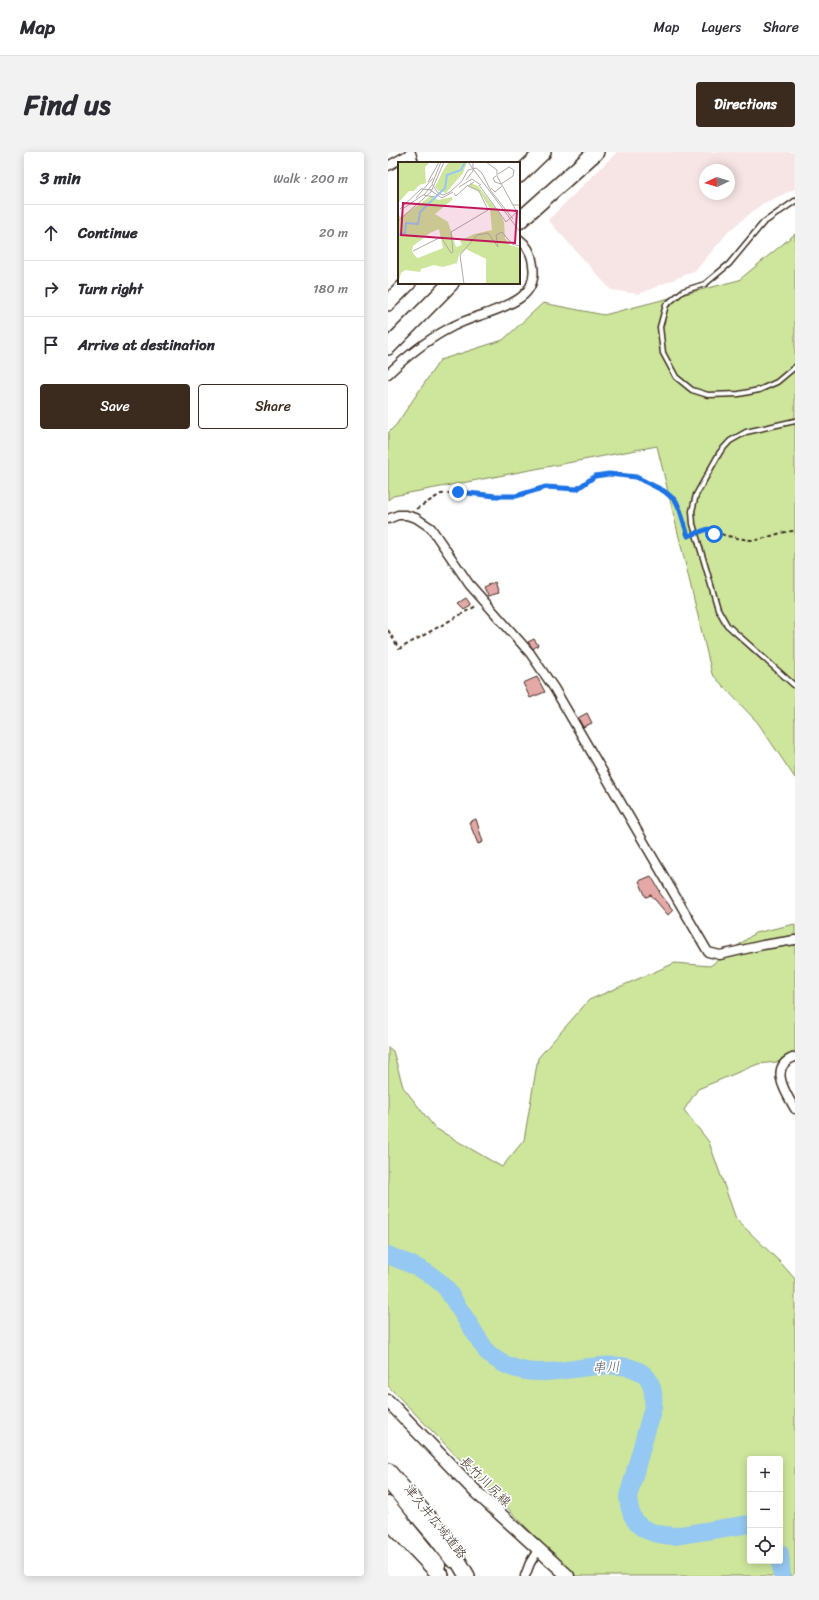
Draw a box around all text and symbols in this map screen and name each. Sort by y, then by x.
text: Map [20,11,55,44]
text: Map [654,15,679,40]
text: Layers [701,15,741,40]
text: Share [763,15,799,40]
text: Find us [24,80,111,129]
button: Directions [696,82,795,127]
inset map [398,162,520,284]
text: 3 min [40,163,81,193]
north arrow [699,164,735,200]
text: Walk · 200 m [273,167,348,190]
text: Continue [78,220,138,246]
text: 20 m [319,221,348,244]
icon: ahead [40,222,62,244]
text: Turn right [78,276,143,302]
text: 180 m [313,277,348,300]
icon: right [40,278,62,300]
text: Arrive at destination [78,332,215,358]
icon: arrive [40,334,62,356]
button: Save [40,384,190,429]
button: Share [198,384,348,429]
route end [449,483,467,501]
route start [705,525,723,543]
water label: 串川 [591,1354,621,1381]
street label: 長竹川尻線 [454,1451,518,1513]
map controls [747,1456,783,1564]
button: + [747,1456,783,1492]
street label: 津久井広域道路 [398,1479,473,1564]
button: − [747,1492,783,1528]
button: locate [747,1528,783,1564]

